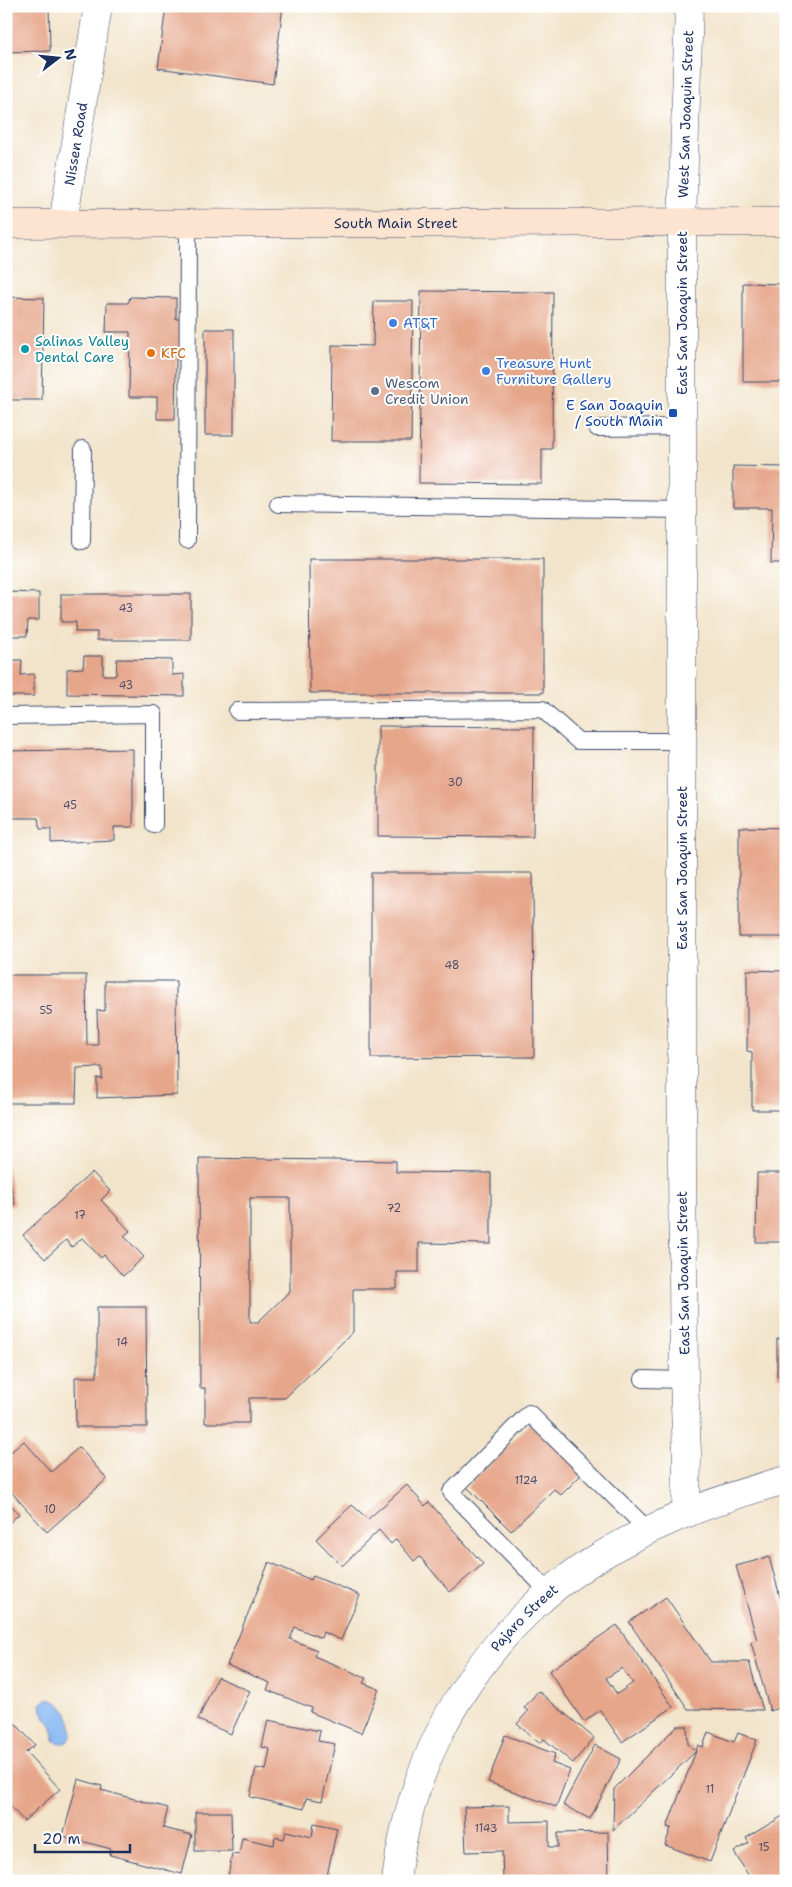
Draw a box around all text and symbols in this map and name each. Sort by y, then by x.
street label: West San Joaquin Street [674,30,697,198]
north arrow [32,32,82,82]
text: N [60,47,81,62]
street label: Nissen Road [60,101,91,187]
street label: South Main Street [334,214,458,232]
street label: East San Joaquin Street [673,231,691,395]
place label: AT&T [403,314,438,332]
marker: AT&T [387,317,399,329]
place label: Salinas Valley Dental Care [35,332,129,366]
marker: Salinas Valley Dental Care [19,343,31,355]
place label: KFC [161,344,186,362]
marker: KFC [145,347,157,359]
place label: Treasure Hunt Furniture Gallery [496,354,611,388]
marker: Treasure Hunt Furniture Gallery [480,365,492,377]
place label: Wescom Credit Union [385,374,469,408]
marker: Wescom Credit Union [369,385,381,397]
place label: E San Joaquin / South Main [566,396,663,430]
marker: E San Joaquin / South Main [667,407,679,419]
house number: 43 [119,601,133,616]
house number: 43 [119,678,133,693]
house number: 30 [447,775,463,790]
street label: East San Joaquin Street [673,786,691,950]
house number: 45 [63,798,77,813]
house number: 48 [444,958,460,973]
house number: 55 [39,1003,53,1018]
street label: East San Joaquin Street [673,1191,693,1355]
house number: 72 [387,1201,401,1216]
house number: 17 [74,1208,86,1223]
house number: 14 [116,1335,128,1350]
house number: 1124 [515,1473,538,1488]
house number: 10 [44,1502,56,1517]
street label: Pajaro Street [486,1580,562,1655]
house number: 11 [706,1782,714,1797]
house number: 1143 [475,1821,497,1836]
scale bar [35,1822,130,1854]
text: 20 m [42,1829,81,1849]
house number: 15 [758,1840,770,1855]

